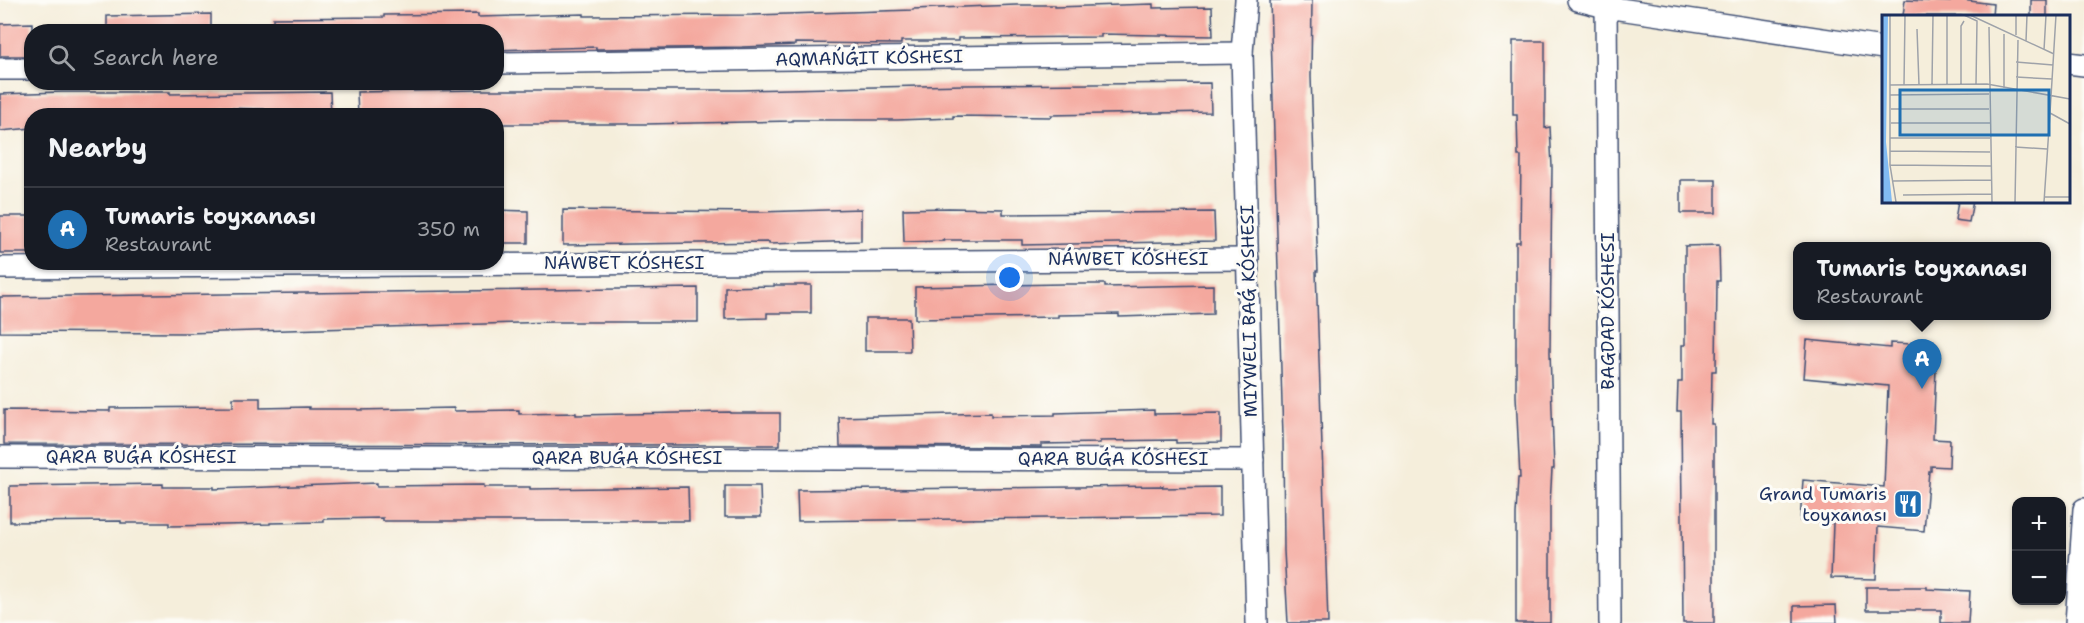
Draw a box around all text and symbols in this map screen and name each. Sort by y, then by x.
inset map [1882,15,2069,202]
search box [24,24,504,90]
icon: search [45,41,78,74]
text: Search here [93,43,219,72]
street label: AQMAŃǴIT KÓSHESI [775,44,963,72]
text: Nearby [48,130,147,165]
text: Tumaris toyxanası [105,202,316,231]
street label: MIYWELI BAǴ KÓSHESI [1235,204,1263,418]
text: A [60,216,75,242]
text: 350 m [416,216,480,242]
text: Restaurant [105,231,212,257]
street label: BAGDAD KÓSHESI [1596,232,1620,390]
popup [1793,242,2051,320]
street label: NÁWBET KÓSHESI [1048,247,1208,271]
street label: NÁWBET KÓSHESI [544,251,704,275]
text: Tumaris toyxanası [1816,254,2028,283]
your location [995,263,1024,292]
text: Restaurant [1816,283,1923,309]
pin: A [1902,340,1942,389]
street label: QARA BUǴA KÓSHESI [46,445,236,469]
street label: QARA BUǴA KÓSHESI [532,446,722,470]
street label: QARA BUǴA KÓSHESI [1018,447,1208,471]
place label: Grand Tumaris toyxanası [1759,482,1887,527]
restaurant icon: Grand Tumaris toyxanası [1892,488,1924,520]
map controls [2012,497,2066,605]
button: + [2012,497,2066,551]
button: − [2012,551,2066,605]

